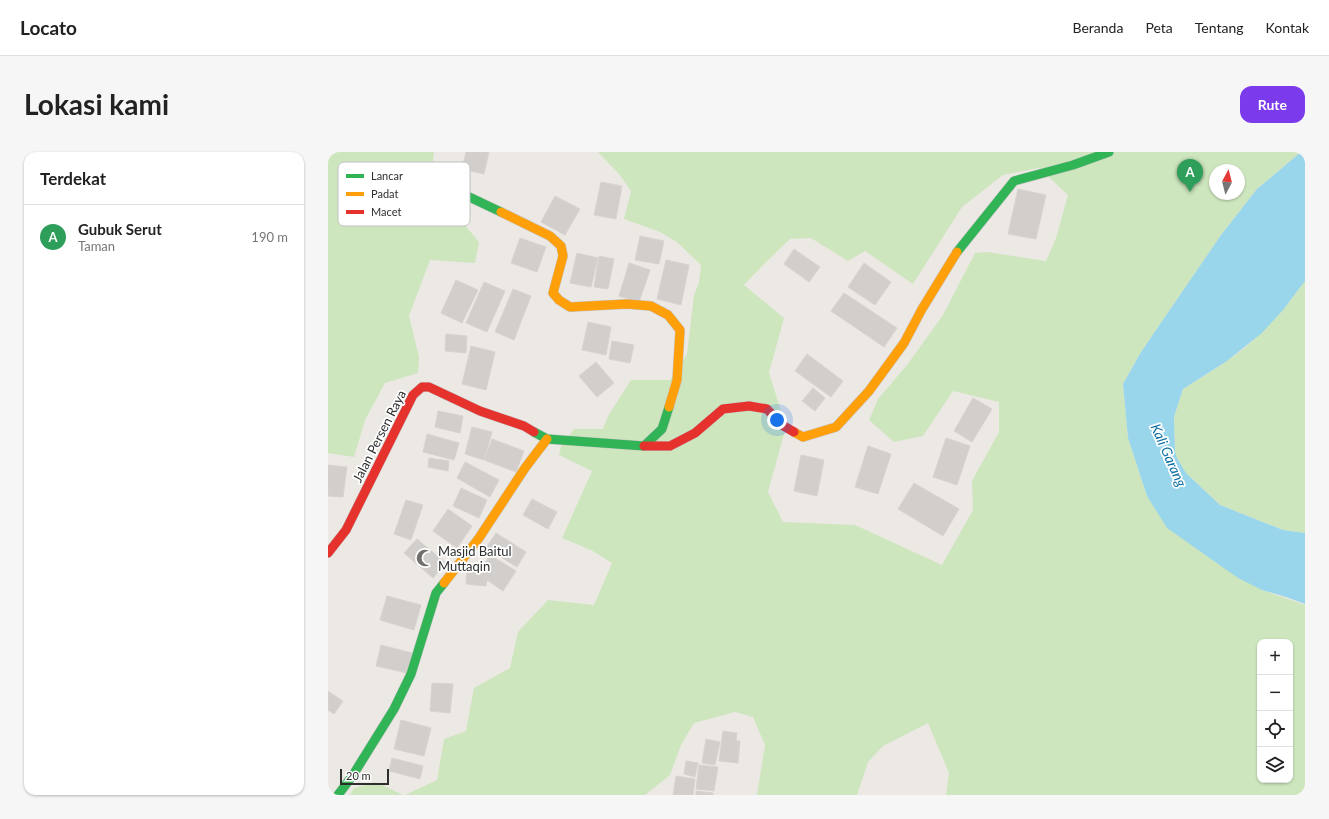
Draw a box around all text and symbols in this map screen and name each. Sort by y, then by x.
text: Locato [20,16,77,39]
text: Beranda [1073,19,1123,36]
text: Peta [1145,19,1173,36]
text: Tentang [1195,19,1244,36]
text: Kontak [1266,19,1309,36]
button: Rute [1240,86,1305,123]
text: Lokasi kami [24,87,169,121]
pin: A [1177,159,1203,192]
legend [338,162,470,226]
north arrow [1209,164,1245,200]
text: Terdekat [40,168,106,189]
text: Lancar [371,169,403,182]
text: Padat [371,187,398,200]
text: Macet [371,205,401,218]
text: Gubuk Serut [78,220,162,238]
text: A [48,229,58,245]
text: 190 m [251,229,288,245]
text: Taman [78,238,115,254]
street label: Jalan Persen Raya [349,387,409,485]
your location [767,410,787,430]
water label: Kali Garang [1148,421,1191,489]
place label: Masjid Baitul Muttaqin [438,543,512,574]
mosque icon: Masjid Baitul Muttaqin [415,548,435,568]
map controls [1257,639,1293,783]
button: + [1257,639,1293,675]
button: − [1257,675,1293,711]
button: locate [1257,711,1293,747]
button: layers [1257,747,1293,783]
scale bar [340,767,389,786]
text: 20 m [346,769,371,782]

